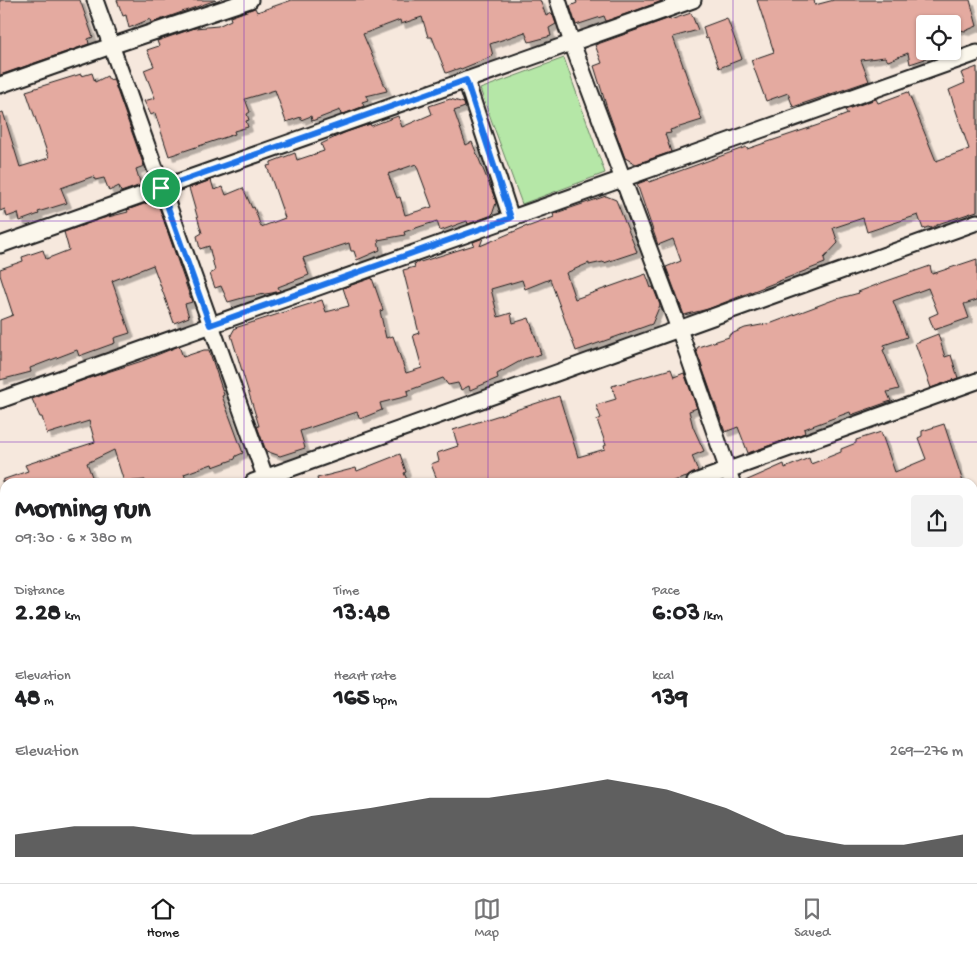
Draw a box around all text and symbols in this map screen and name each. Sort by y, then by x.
map controls [916,15,961,60]
button: locate [916,15,961,60]
pin [140,167,182,209]
icon: arrive [147,174,175,202]
text: Morning run [15,494,150,527]
button: share [911,495,963,547]
text: 09:30 · 6 × 380 m [15,530,132,549]
text: Distance [15,583,64,600]
text: Time [334,583,359,600]
text: Pace [652,583,680,600]
text: 2.28 [15,600,61,629]
text: 13:48 [334,600,390,629]
text: 6:03 [652,600,700,629]
text: km [61,608,81,625]
text: /km [700,608,723,625]
text: Elevation [15,668,71,685]
text: Heart rate [334,668,396,685]
text: kcal [652,668,674,685]
text: 48 [15,685,41,714]
text: 165 [334,685,370,714]
text: 139 [652,685,688,714]
text: m [41,693,54,710]
text: bpm [370,693,397,710]
text: Elevation [15,743,79,762]
text: 269–276 m [890,743,963,762]
tab: Home [147,895,179,942]
tab: Map [473,895,501,942]
tab: Saved [794,895,830,942]

